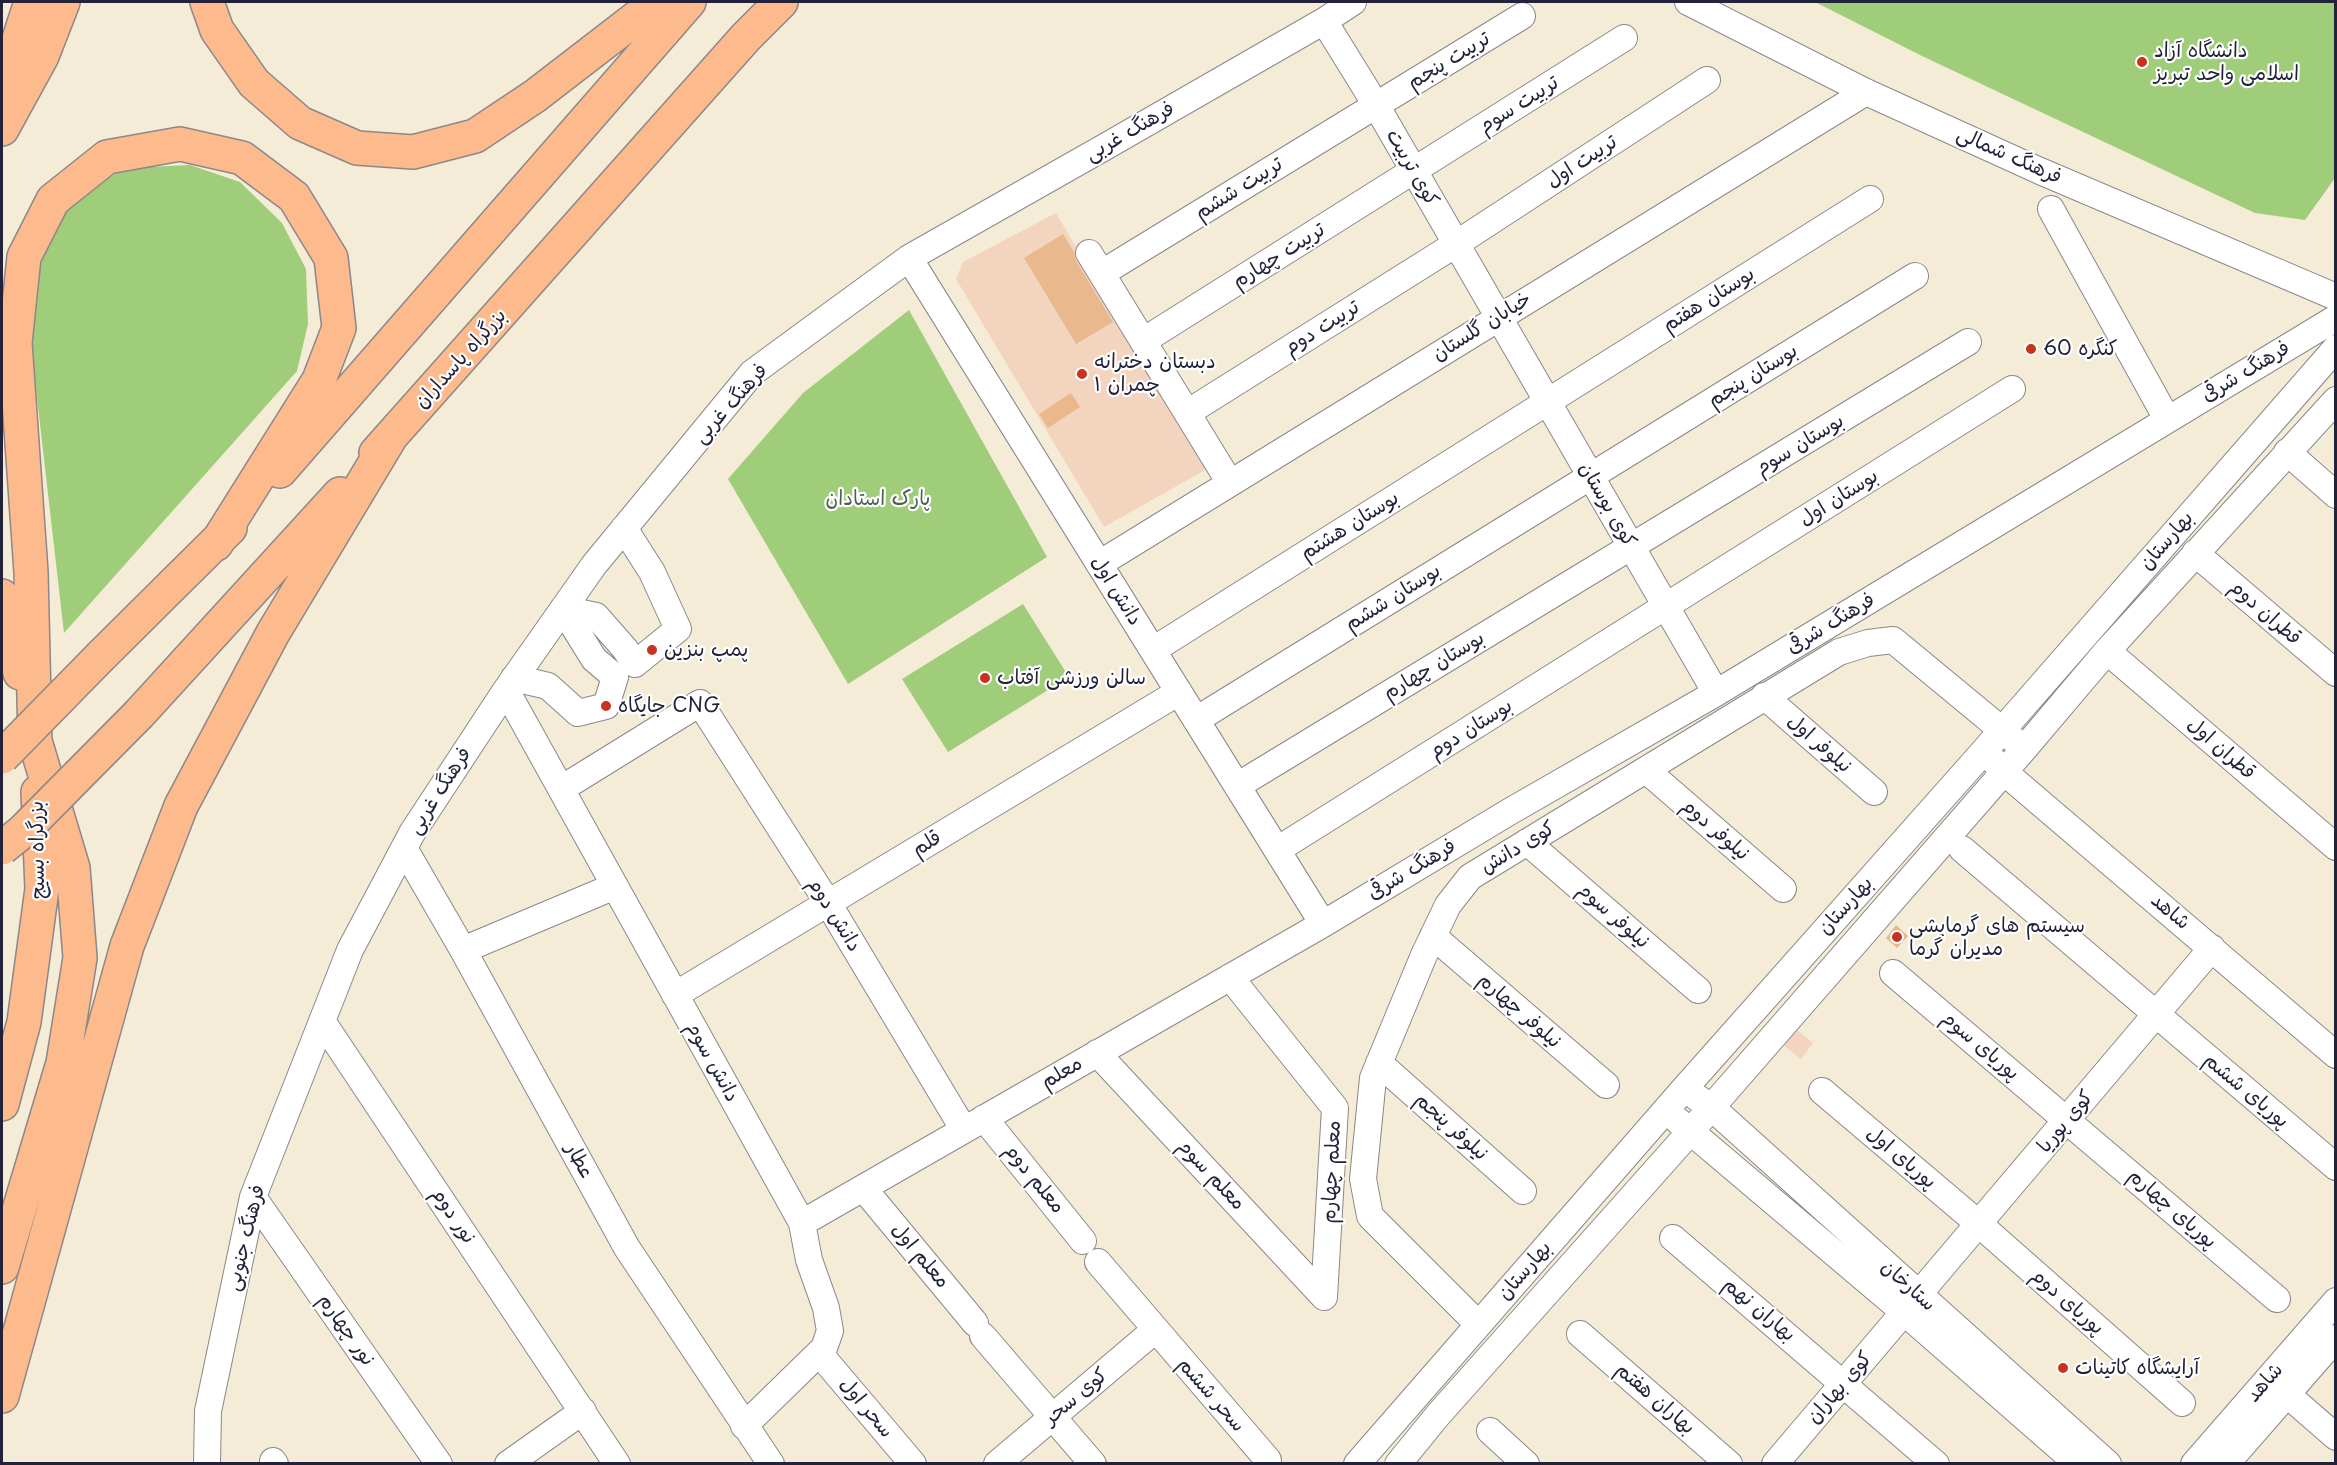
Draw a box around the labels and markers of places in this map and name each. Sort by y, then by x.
place label: دانشگاه آزاد اسلامی واحد تبریز [2154,39,2299,86]
marker: دانشگاه آزاد اسلامی واحد تبریز [2135,55,2149,69]
place label: کنگره 60 [2043,337,2117,361]
marker: کنگره 60 [2024,342,2038,356]
place label: دبستان دخترانه چمران ۱ [1094,350,1216,397]
marker: دبستان دخترانه چمران ۱ [1075,367,1089,381]
place label: پمپ بنزین [664,638,748,662]
marker: پمپ بنزین [645,643,659,657]
place label: سالن ورزشی آفتاب [997,666,1146,690]
marker: سالن ورزشی آفتاب [978,671,992,685]
place label: جایگاه CNG [618,694,721,718]
marker: جایگاه CNG [599,699,613,713]
place label: سیستم های گرمایشی مدیران گرما [1909,914,2085,961]
marker: سیستم های گرمایشی مدیران گرما [1890,930,1904,944]
place label: آرایشگاه کاتینات [2075,1356,2199,1380]
marker: آرایشگاه کاتینات [2056,1361,2070,1375]

